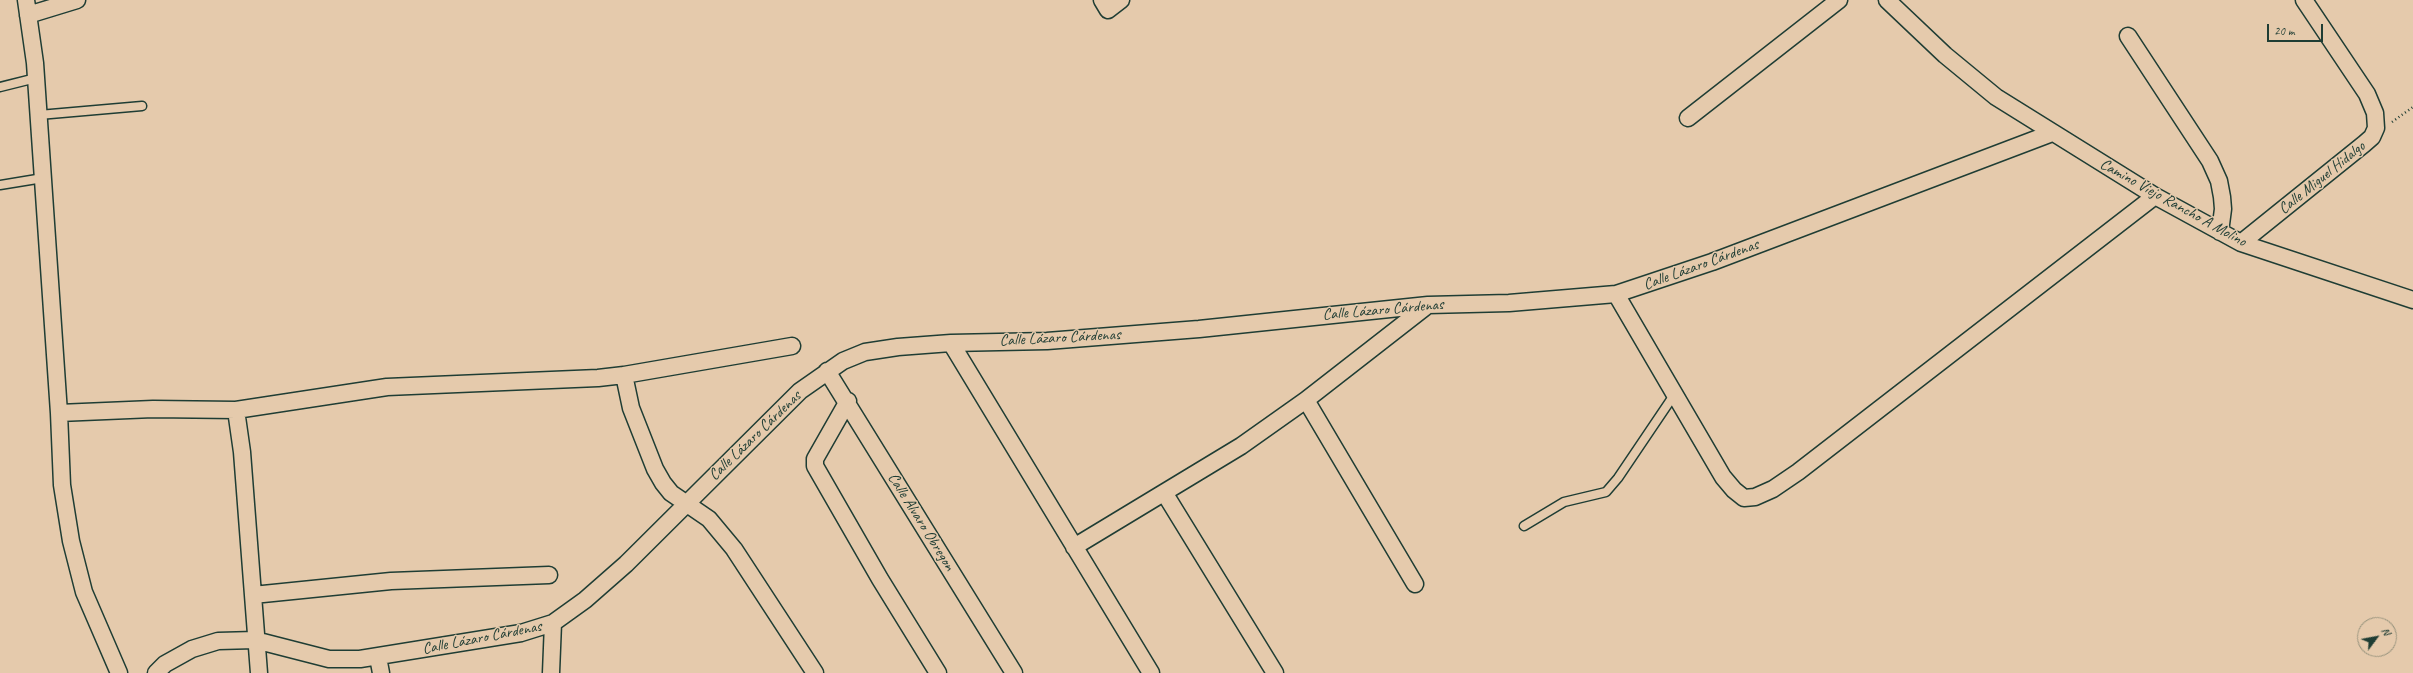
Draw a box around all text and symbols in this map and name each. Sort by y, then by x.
scale bar [2269,16,2325,42]
text: 20 m [2274,23,2294,39]
street label: Calle Miguel Hidalgo [2275,137,2369,219]
street label: Camino Viejo Rancho A Molino [2096,155,2250,251]
street label: Calle Lázaro Cárdenas [1641,235,1761,295]
street label: Calle Lázaro Cárdenas [1322,295,1444,325]
street label: Calle Lázaro Cárdenas [999,325,1121,351]
street label: Calle Lázaro Cárdenas [705,387,805,485]
street label: Calle Alvaro Obregon [883,470,959,574]
street label: Calle Lázaro Cárdenas [421,617,543,659]
north arrow [2357,617,2397,657]
text: N [2379,625,2394,638]

